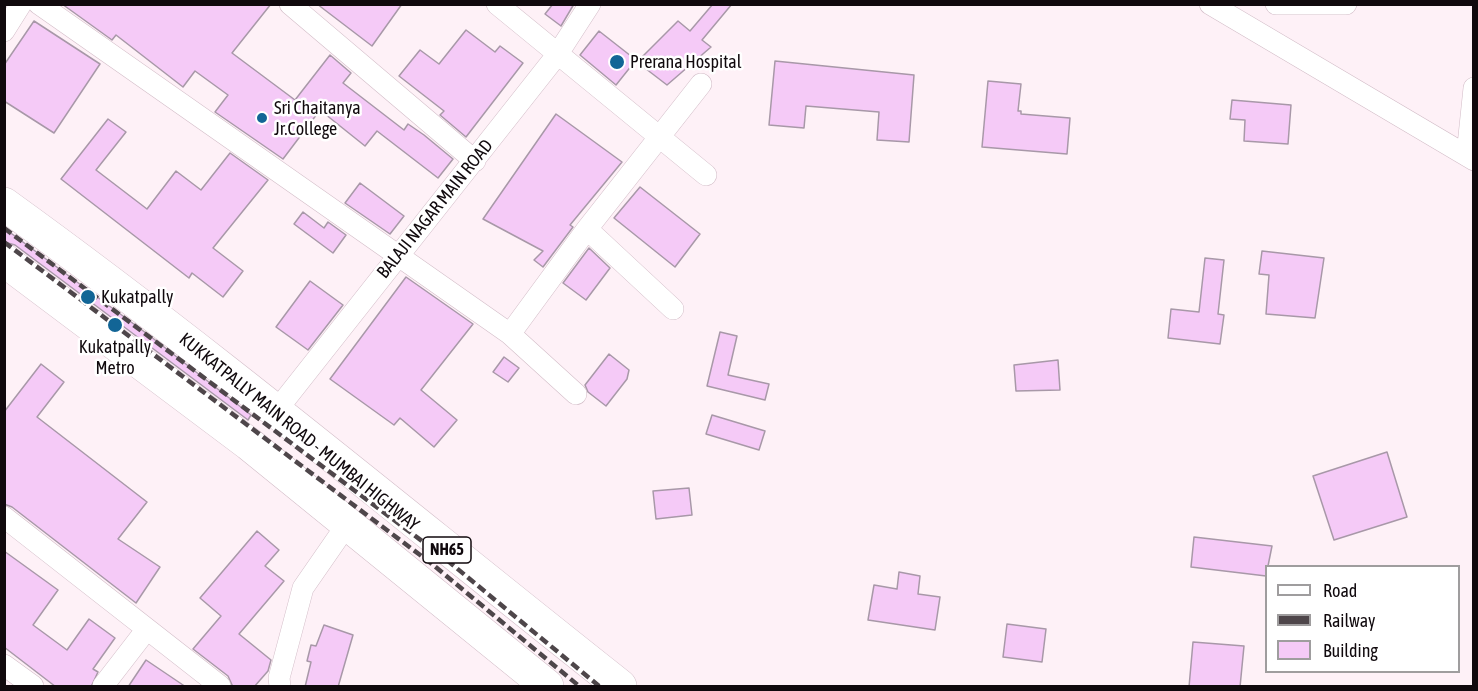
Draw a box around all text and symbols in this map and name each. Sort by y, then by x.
place label: Prerana Hospital [630,51,741,73]
marker: Prerana Hospital [608,53,626,71]
place label: Sri Chaitanya Jr.College [274,97,361,140]
marker: Sri Chaitanya Jr.College [255,111,269,125]
street label: BALAJI NAGAR MAIN ROAD [372,135,498,283]
place label: Kukatpally [101,286,173,308]
marker: Kukatpally [79,288,97,306]
marker: Kukatpally Metro [106,316,124,334]
street label: KUKKATPALLY MAIN ROAD - MUMBAI HIGHWAY [175,329,423,535]
place label: Kukatpally Metro [79,336,151,378]
road number: NH65 [423,537,471,563]
legend [1265,565,1460,673]
text: Road [1323,580,1357,601]
text: Railway [1323,610,1375,631]
text: Building [1323,640,1378,661]

